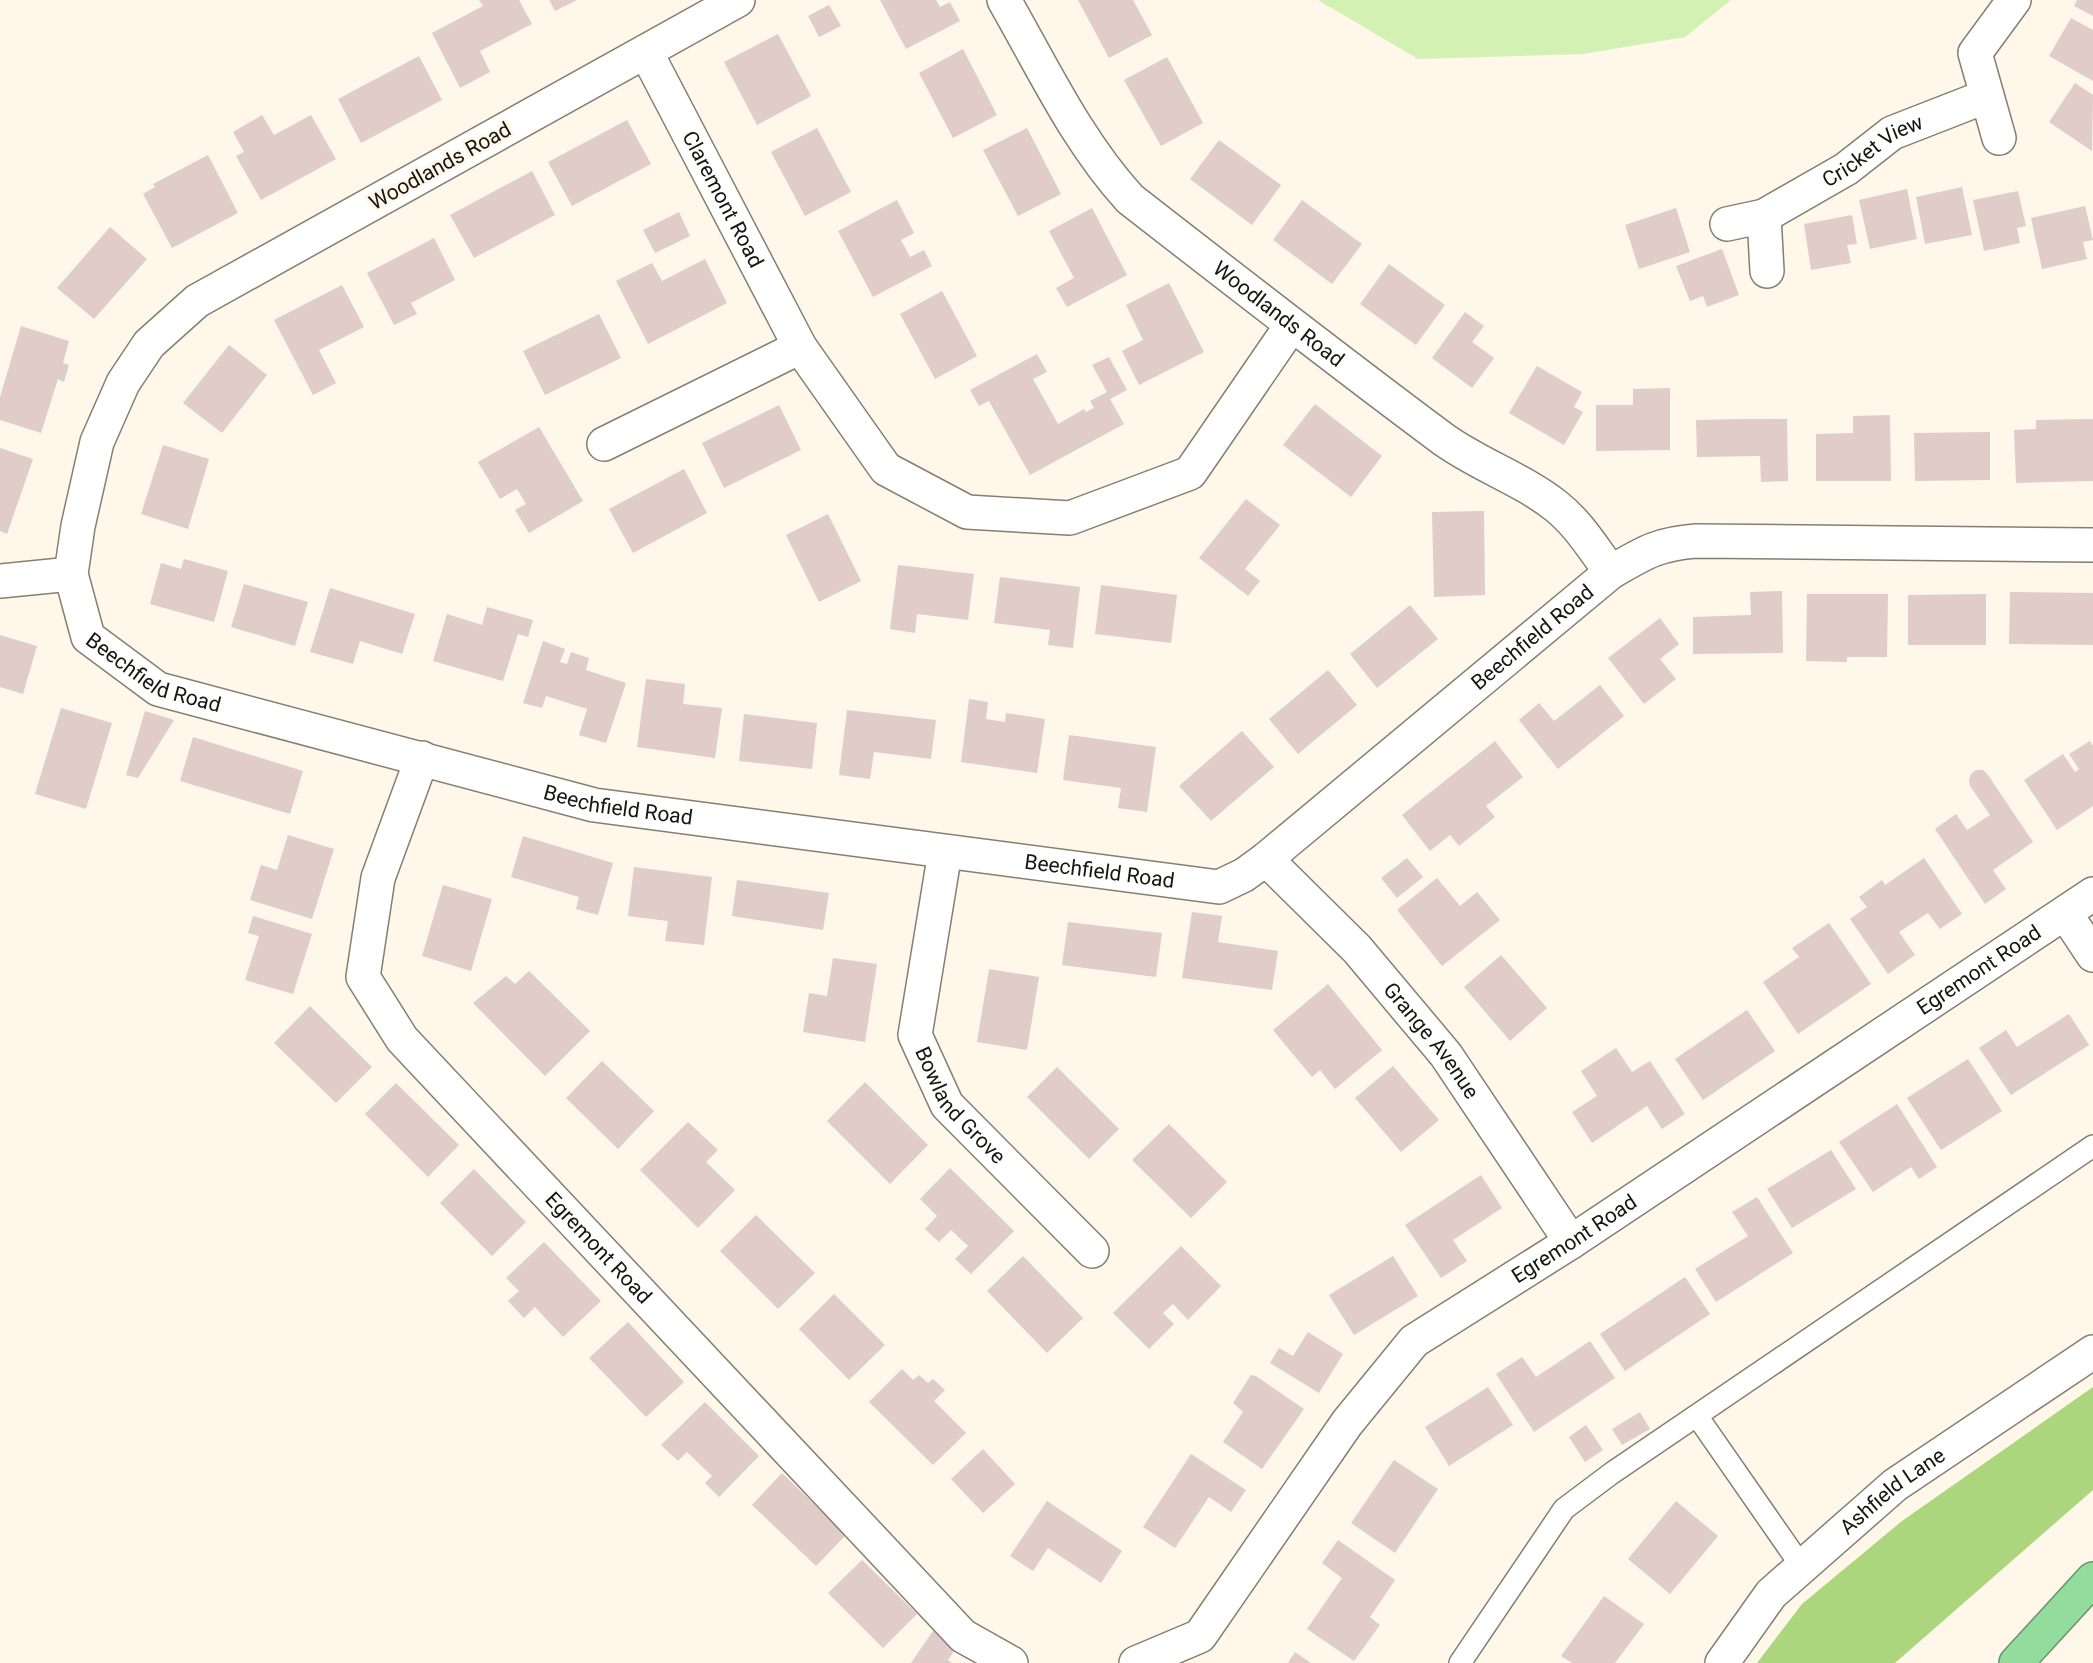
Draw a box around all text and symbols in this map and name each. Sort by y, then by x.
street label: Cricket View [1818,110,1927,192]
street label: Woodlands Road [365,117,515,215]
street label: Claremont Road [677,127,768,271]
street label: Woodlands Road [1208,256,1349,372]
street label: Beechfield Road [1467,580,1598,695]
street label: Beechfield Road [81,628,224,717]
street label: Beechfield Road [541,780,694,830]
street label: Beechfield Road [1023,850,1176,893]
street label: Egremont Road [1912,920,2045,1020]
street label: Grange Avenue [1378,978,1484,1103]
street label: Bowland Grove [910,1043,1010,1169]
street label: Egremont Road [540,1187,656,1309]
street label: Egremont Road [1507,1190,1641,1288]
street label: Ashfield Lane [1835,1443,1949,1540]

